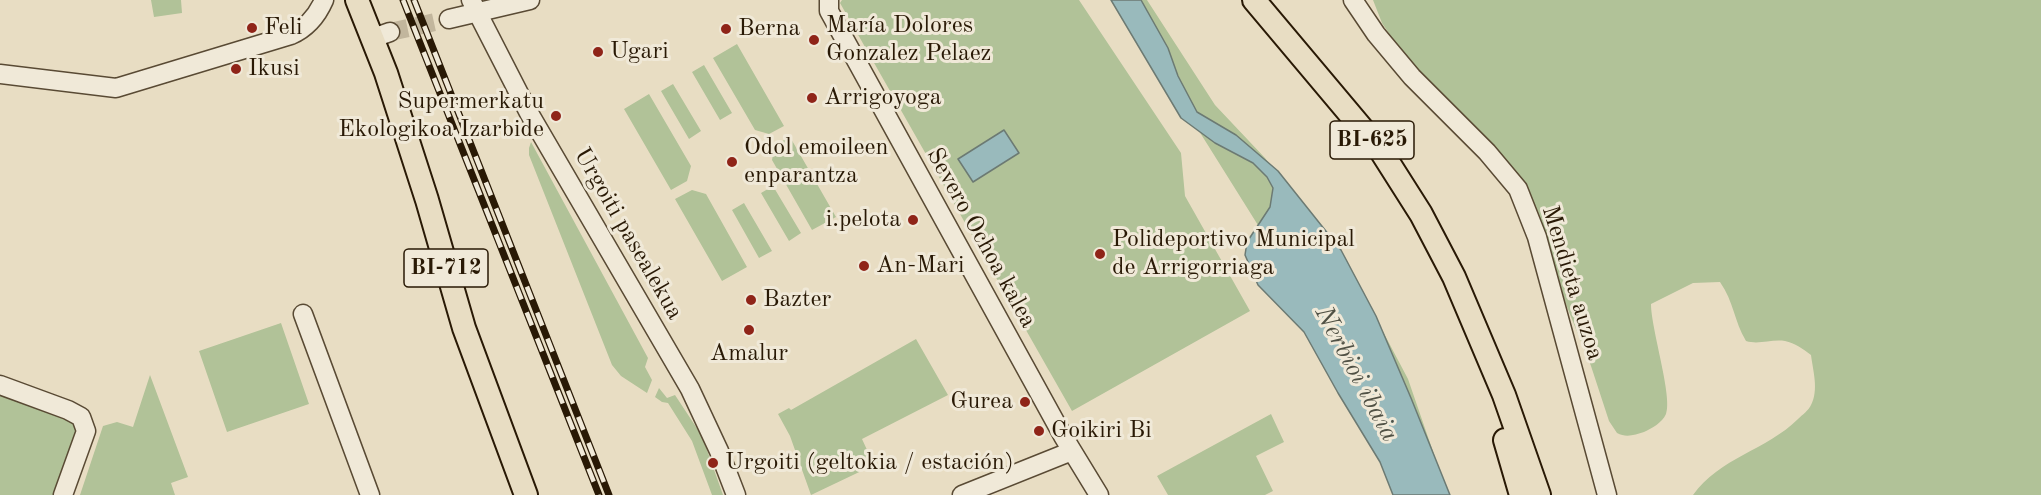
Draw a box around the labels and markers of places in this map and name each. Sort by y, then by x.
place label: María Dolores Gonzalez Pelaez [826,12,991,68]
place label: Feli [264,14,302,42]
place label: Berna [738,15,800,43]
marker: Feli [245,21,259,35]
marker: Berna [719,22,733,36]
marker: María Dolores Gonzalez Pelaez [807,33,821,47]
place label: Ugari [610,38,669,66]
marker: Ugari [591,45,605,59]
place label: Ikusi [248,55,300,83]
marker: Ikusi [229,62,243,76]
place label: Arrigoyoga [824,84,942,112]
place label: Supermerkatu Ekologikoa Izarbide [338,88,544,144]
marker: Arrigoyoga [805,91,819,105]
marker: Supermerkatu Ekologikoa Izarbide [549,109,563,123]
place label: Odol emoileen enparantza [744,134,888,190]
marker: Odol emoileen enparantza [725,155,739,169]
place label: i.pelota [826,206,901,234]
marker: i.pelota [906,213,920,227]
place label: Polideportivo Municipal de Arrigorriaga [1112,226,1355,282]
marker: Polideportivo Municipal de Arrigorriaga [1093,247,1107,261]
place label: An-Mari [876,252,964,280]
marker: An-Mari [857,259,871,273]
place label: Bazter [763,286,831,314]
marker: Bazter [744,293,758,307]
marker: Amalur [742,323,756,337]
place label: Amalur [710,340,788,368]
place label: Gurea [950,388,1013,416]
marker: Gurea [1018,395,1032,409]
place label: Goikiri Bi [1051,417,1152,445]
marker: Goikiri Bi [1032,424,1046,438]
place label: Urgoiti (geltokia / estación) [725,449,1014,477]
marker: Urgoiti (geltokia / estación) [706,456,720,470]

